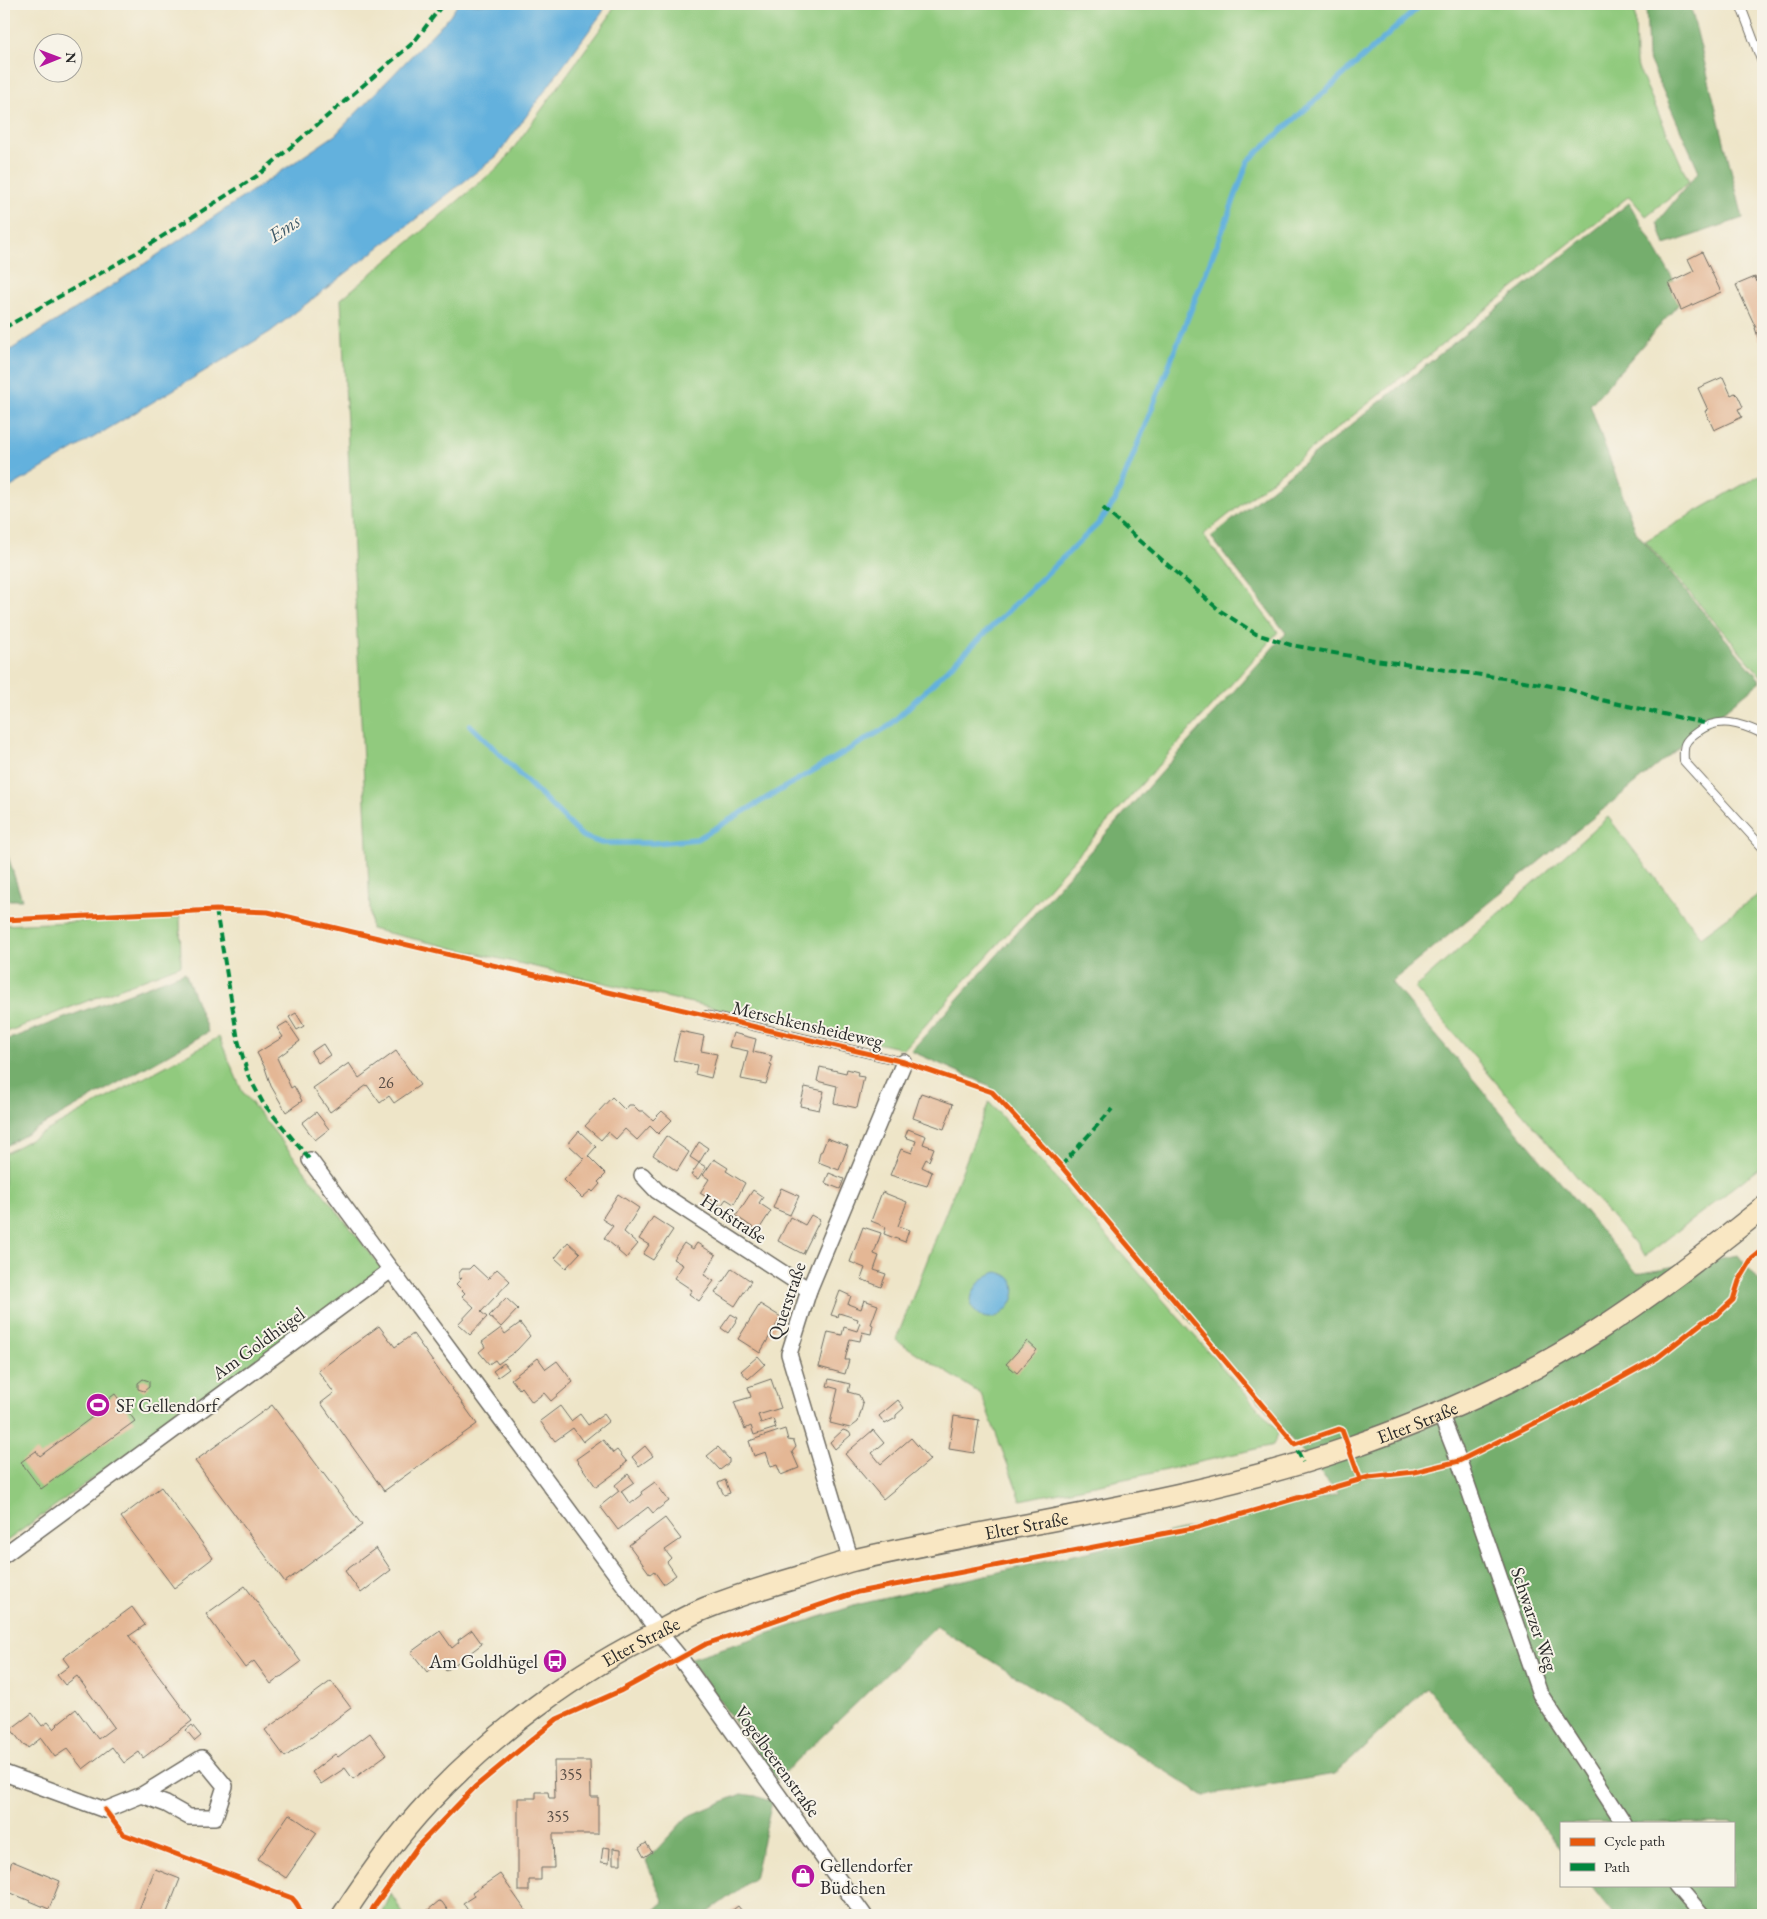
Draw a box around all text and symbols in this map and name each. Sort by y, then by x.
north arrow [32,32,82,82]
text: N [62,52,80,64]
water label: Ems [262,208,305,249]
street label: Merschkensheideweg [730,995,886,1054]
house number: 26 [378,1072,394,1093]
street label: Hofstraße [696,1188,772,1249]
street label: Querstraße [761,1259,812,1344]
street label: Am Goldhügel [206,1301,310,1386]
sports icon: SF Gellendorf [85,1392,111,1418]
place label: SF Gellendorf [116,1393,220,1418]
street label: Elter Straße [1373,1395,1461,1450]
street label: Elter Straße [982,1505,1070,1546]
street label: Schwarzer Weg [1505,1564,1564,1675]
street label: Elter Straße [597,1611,684,1673]
bus stop icon: Am Goldhügel [542,1648,568,1674]
place label: Am Goldhügel [428,1649,538,1674]
street label: Vogelbeerenstraße [729,1701,826,1822]
house number: 355 [559,1764,583,1785]
house number: 355 [546,1806,570,1827]
legend [1560,1822,1734,1886]
text: Cycle path [1604,1831,1666,1850]
place label: Gellendorfer Büdchen [820,1853,913,1900]
text: Path [1604,1857,1630,1876]
shop icon: Gellendorfer Büdchen [790,1863,816,1889]

